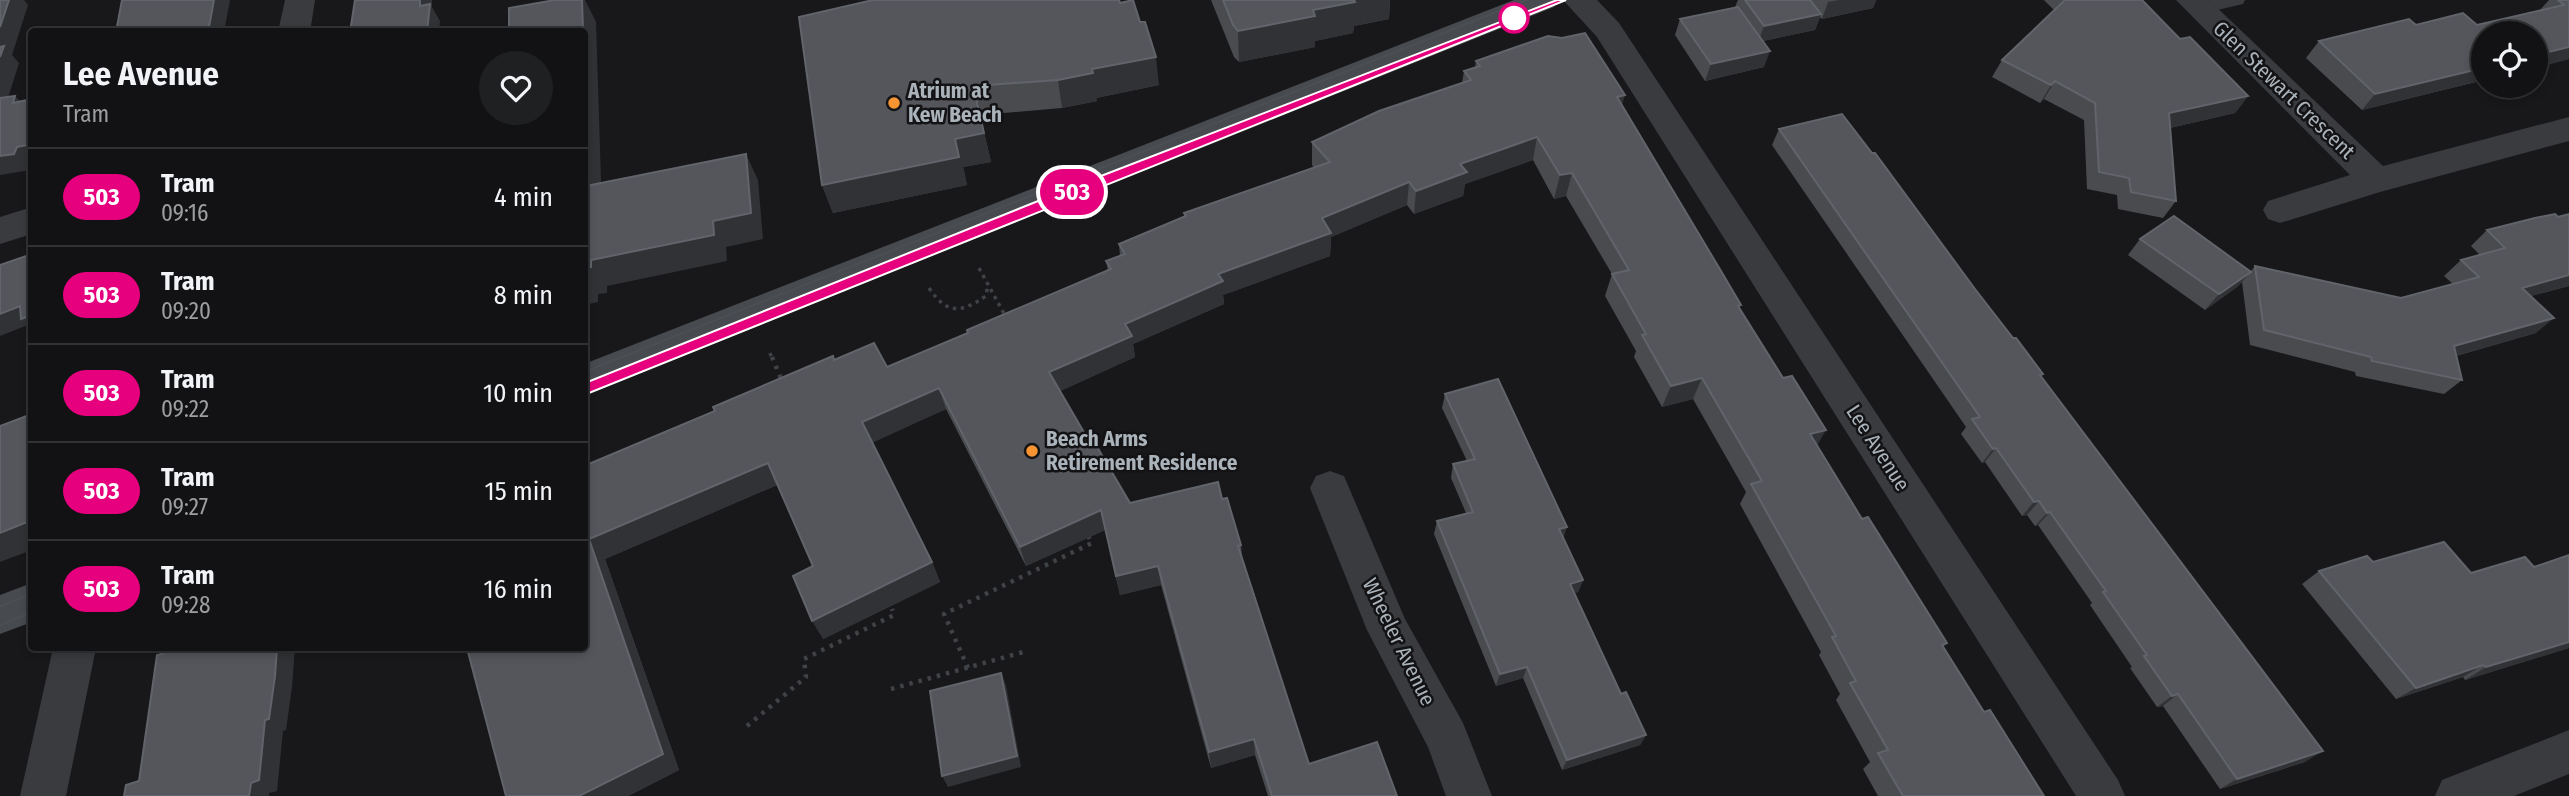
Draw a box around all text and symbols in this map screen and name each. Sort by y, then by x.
unlabelled marker [1499,3,1529,33]
street label: Glen Stewart Crescent [2208,16,2361,165]
map controls [2471,21,2548,98]
button: locate [2471,21,2548,98]
button: heart [479,51,553,125]
text: Lee Avenue [63,54,219,94]
place label: Atrium at Kew Beach [907,78,1002,128]
marker: Atrium at Kew Beach [886,95,902,111]
text: Tram [63,100,109,128]
text: Tram [161,168,214,199]
line badge: 503 [1032,169,1112,215]
text: 503 [1054,178,1090,206]
text: 4 min [494,182,553,213]
text: 503 [84,183,120,211]
text: 09:16 [161,199,208,227]
text: Tram [161,266,214,297]
text: 8 min [494,280,553,311]
text: 503 [84,281,120,309]
text: 09:20 [161,297,211,325]
text: Tram [161,364,214,395]
text: 10 min [483,378,553,409]
text: 503 [84,379,120,407]
text: 09:22 [161,395,209,423]
street label: Lee Avenue [1841,400,1915,496]
place label: Beach Arms Retirement Residence [1046,426,1238,476]
marker: Beach Arms Retirement Residence [1024,443,1040,459]
text: Tram [161,462,214,493]
text: 15 min [485,476,553,507]
text: 503 [84,477,120,505]
text: 09:27 [161,493,208,521]
text: Tram [161,560,214,591]
text: 16 min [484,574,553,605]
street label: Wheeler Avenue [1357,574,1441,710]
text: 503 [84,575,120,603]
text: 09:28 [161,591,211,619]

